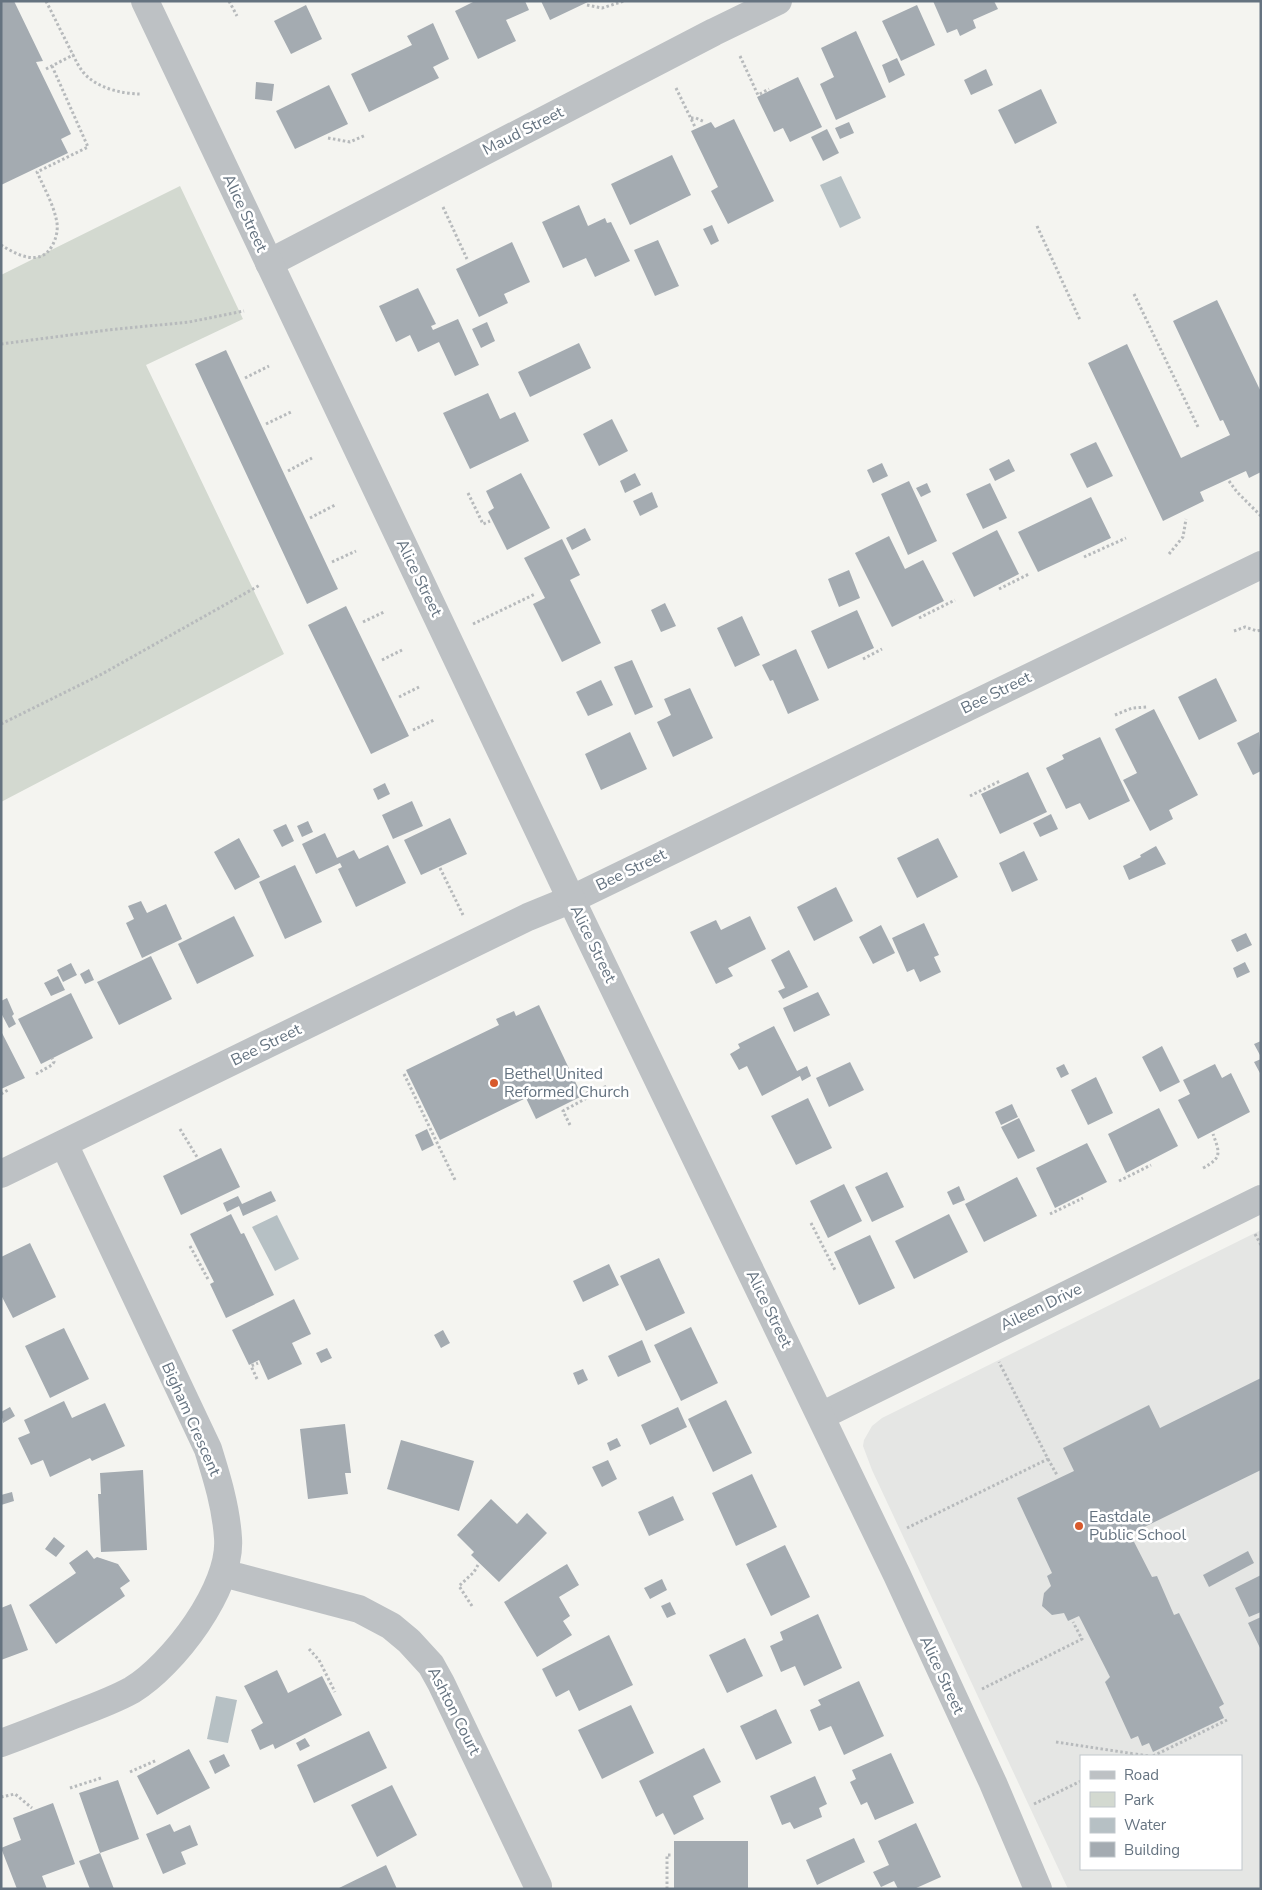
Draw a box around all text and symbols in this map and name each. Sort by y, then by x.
street label: Maud Street [479,101,568,161]
street label: Alice Street [217,170,273,256]
street label: Alice Street [391,536,447,621]
street label: Bee Street [957,666,1035,719]
street label: Bee Street [592,843,670,896]
street label: Alice Street [565,902,621,987]
street label: Bee Street [227,1018,305,1071]
place label: Bethel United Reformed Church [504,1063,629,1103]
marker: Bethel United Reformed Church [488,1077,500,1089]
street label: Alice Street [741,1267,797,1352]
street label: Aileen Drive [997,1278,1085,1336]
street label: Bigham Crescent [156,1359,226,1480]
place label: Eastdale Public School [1089,1506,1186,1546]
marker: Eastdale Public School [1073,1520,1085,1532]
street label: Alice Street [914,1632,970,1718]
street label: Ashton Court [422,1663,486,1759]
legend [1080,1755,1242,1870]
text: Road [1124,1765,1159,1785]
text: Park [1124,1790,1154,1810]
text: Water [1124,1815,1167,1835]
text: Building [1124,1840,1180,1860]

